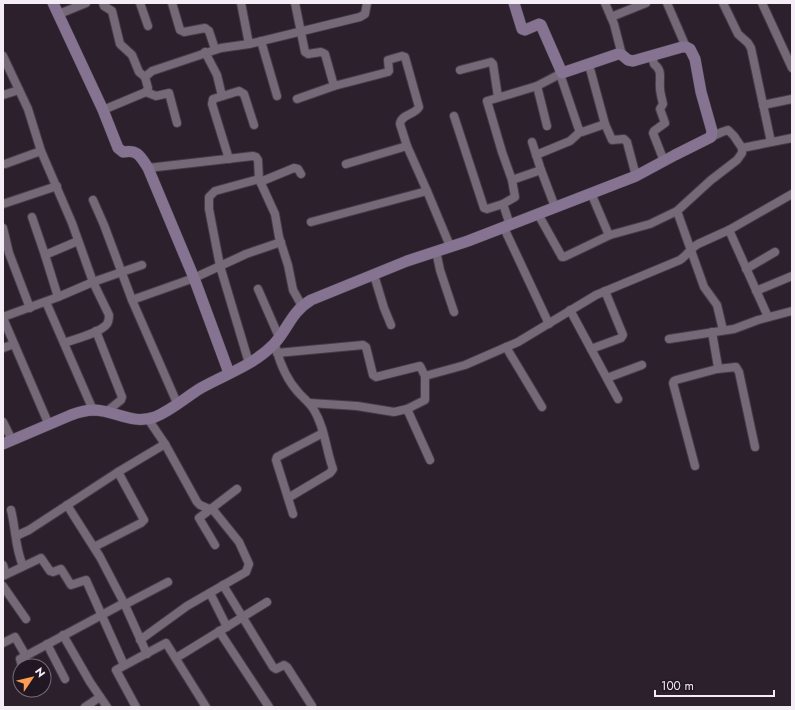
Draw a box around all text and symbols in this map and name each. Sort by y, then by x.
north arrow [12,658,52,698]
text: N [31,664,49,680]
scale bar [655,672,774,698]
text: 100 m [661,677,694,695]

